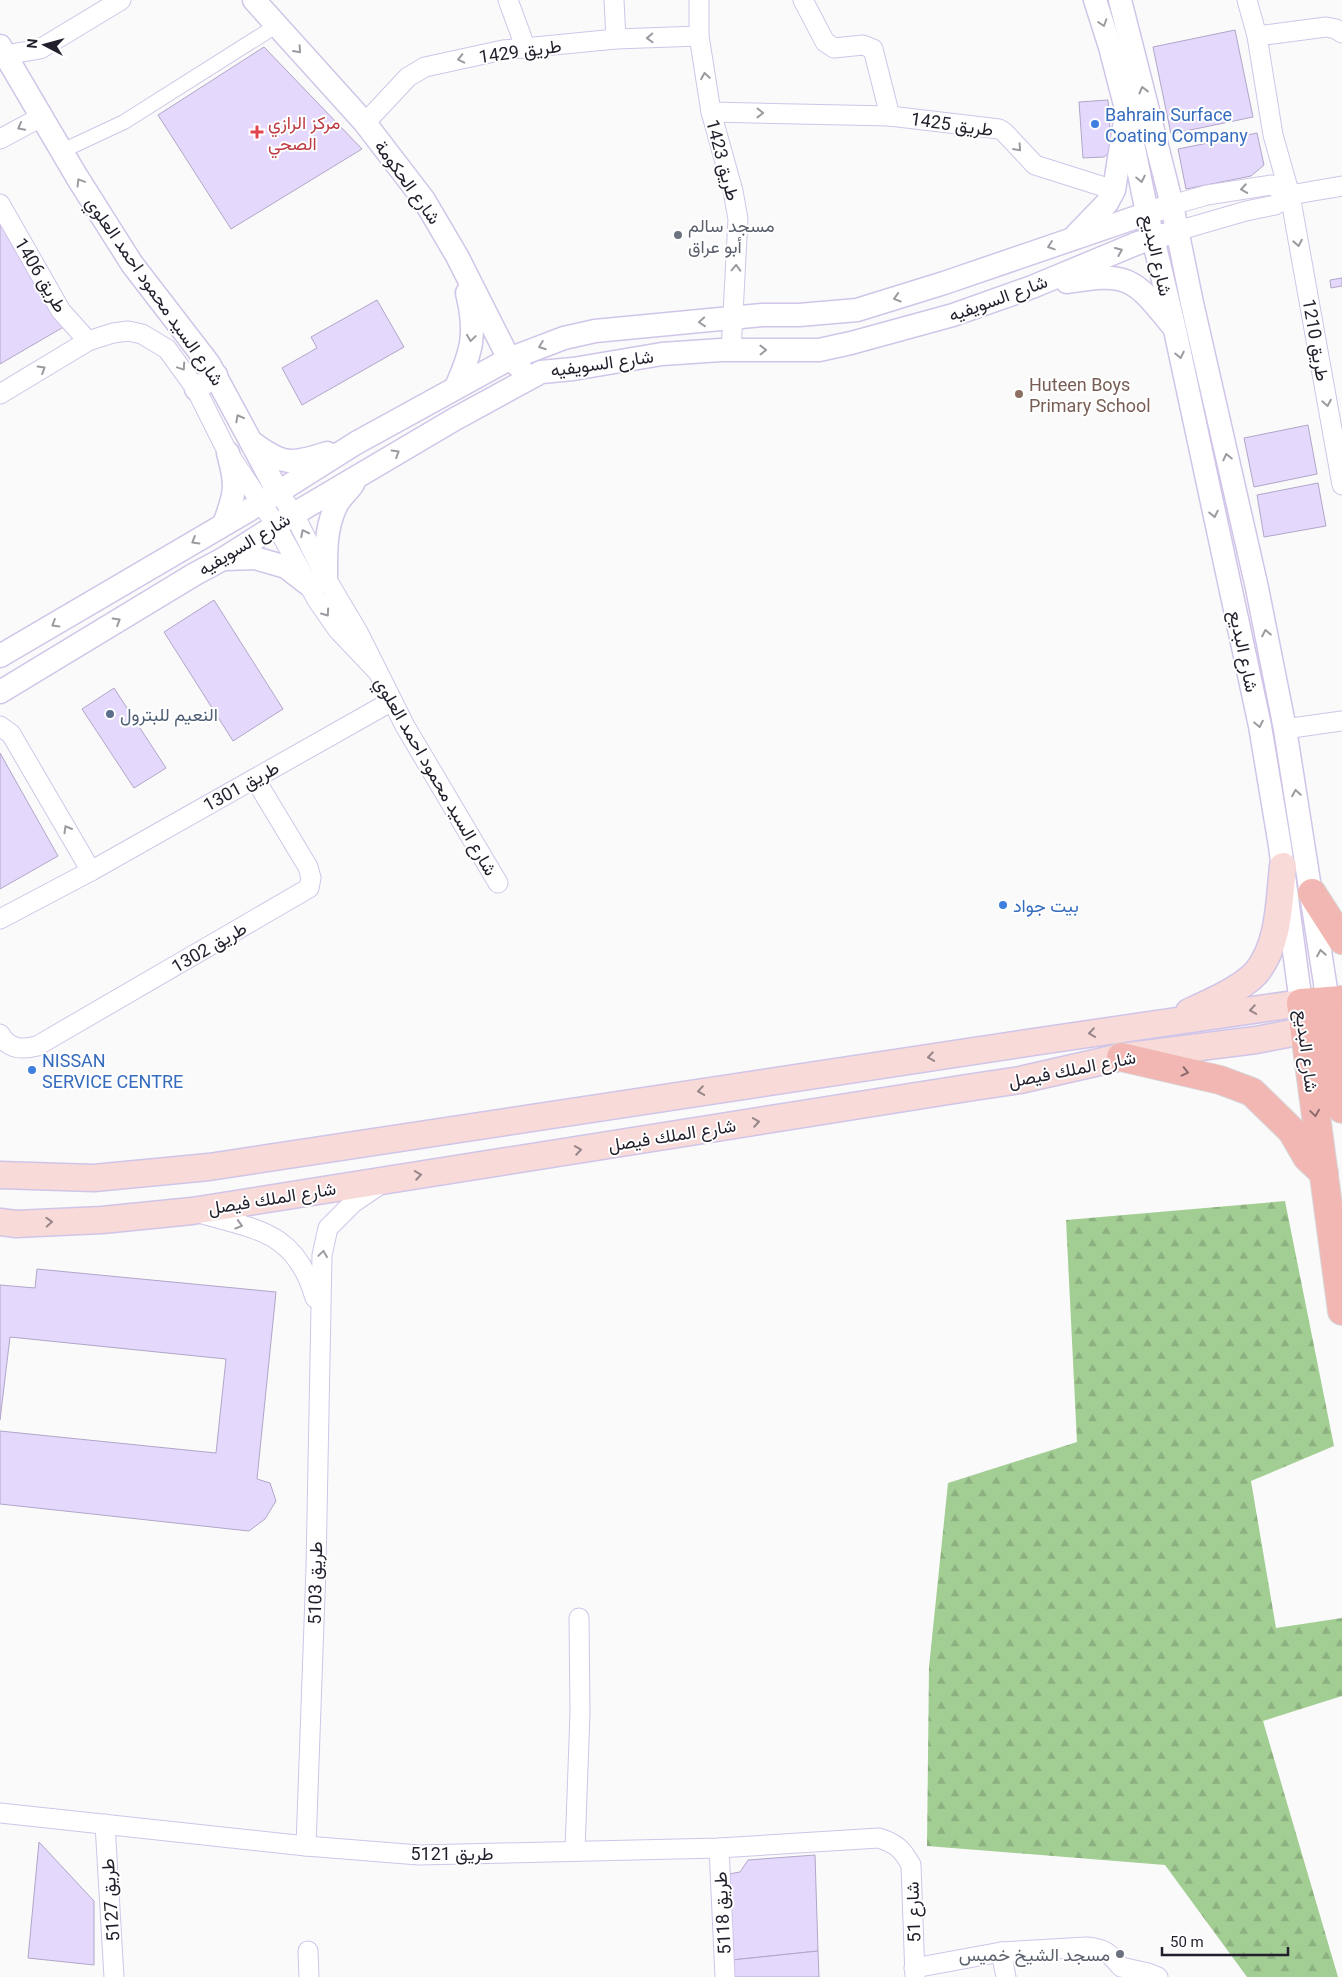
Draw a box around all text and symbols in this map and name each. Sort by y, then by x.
one-way arrow [1097,19,1107,27]
north arrow [20,20,70,70]
one-way arrow [646,33,654,43]
street label: طريق 1429 [477,35,563,68]
text: N [24,38,41,49]
one-way arrow [292,44,301,53]
one-way arrow [456,54,465,64]
one-way arrow [700,72,711,80]
one-way arrow [1138,86,1149,95]
place label: Bahrain Surface Coating Company [1105,104,1248,146]
one-way arrow [756,108,764,118]
street label: طريق 1425 [909,108,995,141]
place label: مركز الرازي الصحي [268,112,340,159]
street label: طريق 1423 [701,117,744,203]
marker: Bahrain Surface Coating Company [1089,118,1101,130]
one-way arrow [18,121,27,131]
marker: مركز الرازي الصحي [250,125,264,139]
street label: شارع الحكومة [369,136,445,229]
one-way arrow [1012,143,1021,152]
one-way arrow [1135,175,1146,184]
one-way arrow [77,178,87,187]
one-way arrow [1240,184,1248,194]
street label: شارع السيد محمود احمد العلوي [78,193,228,392]
street label: شارع البديع [1135,212,1177,298]
place label: مسجد سالم أبو عراق [688,215,775,258]
marker: مسجد سالم أبو عراق [672,229,684,241]
street label: طريق 1406 [10,234,71,317]
one-way arrow [1293,239,1303,248]
one-way arrow [1047,240,1056,250]
one-way arrow [1114,246,1123,257]
one-way arrow [731,263,741,271]
street label: شارع السويفيه [946,270,1051,327]
one-way arrow [893,292,902,302]
street label: طريق 1210 [1297,297,1334,383]
one-way arrow [698,316,706,327]
one-way arrow [466,334,477,342]
one-way arrow [538,340,547,350]
street label: شارع السويفيه [549,345,655,383]
one-way arrow [760,345,768,355]
one-way arrow [1174,350,1185,359]
one-way arrow [176,362,185,371]
one-way arrow [36,365,45,375]
place label: Huteen Boys Primary School [1029,374,1151,416]
marker: Huteen Boys Primary School [1013,388,1025,400]
one-way arrow [1322,399,1332,408]
one-way arrow [235,414,245,423]
one-way arrow [391,450,400,460]
one-way arrow [1222,453,1233,462]
street label: شارع السويفيه [194,508,295,581]
one-way arrow [1208,509,1218,518]
one-way arrow [300,530,310,539]
one-way arrow [191,535,200,545]
one-way arrow [320,607,329,617]
street label: شارع البديع [1223,608,1263,694]
one-way arrow [51,617,60,627]
one-way arrow [111,617,120,627]
one-way arrow [1262,629,1272,637]
street label: شارع السيد محمود احمد العلوي [366,673,502,882]
place label: النعيم للبترول [120,704,218,727]
marker: النعيم للبترول [104,708,116,720]
one-way arrow [1253,720,1264,728]
street label: طريق 1301 [200,757,283,816]
one-way arrow [1291,788,1301,797]
one-way arrow [63,825,73,834]
place label: بيت جواد [1013,895,1079,917]
marker: بيت جواد [997,899,1009,911]
street label: طريق 1302 [168,917,251,978]
one-way arrow [1316,949,1327,957]
one-way arrow [1248,1004,1256,1015]
street label: شارع البديع [1290,1008,1322,1094]
one-way arrow [1088,1028,1096,1038]
street label: شارع الملك فيصل [1007,1046,1138,1094]
place label: NISSAN SERVICE CENTRE [42,1050,183,1092]
one-way arrow [927,1051,935,1062]
marker: NISSAN SERVICE CENTRE [26,1064,38,1076]
one-way arrow [1181,1066,1190,1077]
one-way arrow [697,1086,706,1096]
one-way arrow [1310,1109,1320,1118]
street label: شارع الملك فيصل [607,1115,738,1157]
one-way arrow [752,1117,760,1127]
one-way arrow [574,1145,583,1155]
one-way arrow [414,1170,422,1181]
street label: شارع الملك فيصل [207,1178,338,1220]
one-way arrow [45,1217,53,1228]
one-way arrow [235,1219,243,1229]
one-way arrow [317,1250,327,1259]
street label: طريق 5103 [304,1541,327,1625]
street label: طريق 5121 [410,1843,494,1865]
street label: طريق 5127 [97,1858,124,1942]
street label: طريق 5118 [709,1871,736,1955]
street label: شارع 51 [901,1881,927,1943]
scale bar [1162,1924,1288,1956]
text: 50 m [1170,1933,1204,1951]
place label: مسجد الشيخ خميس [959,1944,1110,1967]
marker: مسجد الشيخ خميس [1114,1948,1126,1960]

